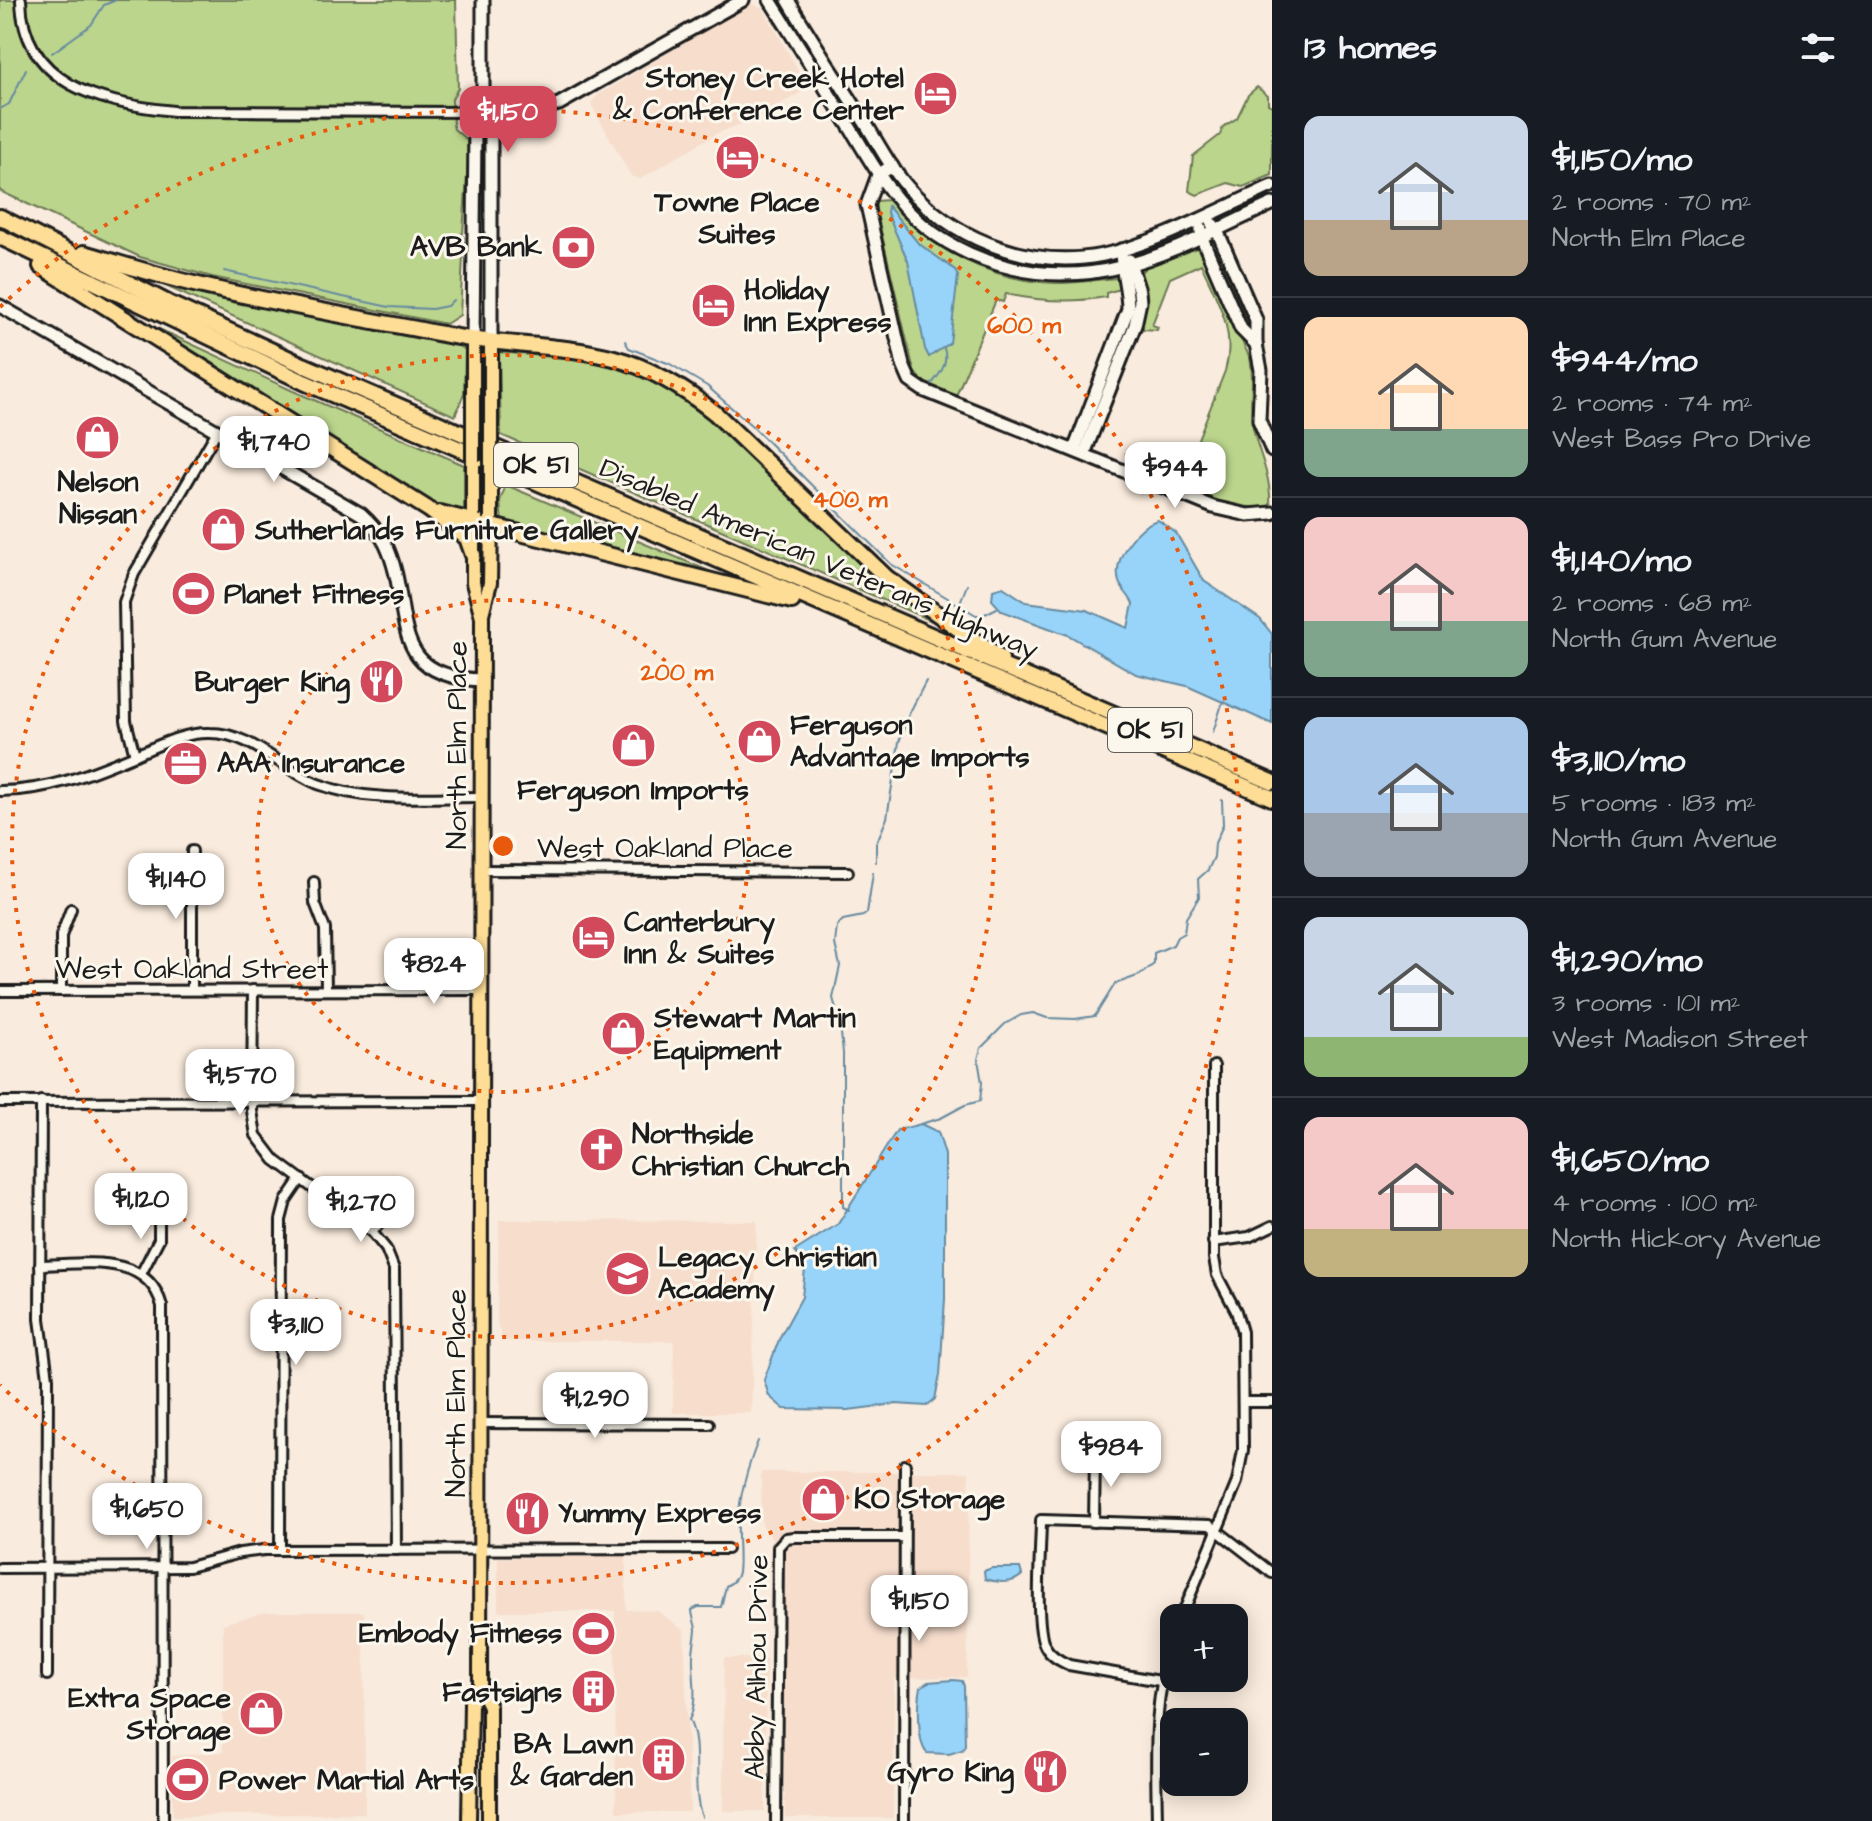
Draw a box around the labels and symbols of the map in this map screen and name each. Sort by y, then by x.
place label: Stoney Creek Hotel & Conference Center [612,59,905,130]
hotel icon: Stoney Creek Hotel & Conference Center [911,70,959,118]
pin: $1,150 [443,86,573,154]
hotel icon: Towne Place Suites [713,134,761,182]
place label: Towne Place Suites [653,183,820,254]
bank icon: AVB Bank [549,223,597,271]
place label: AVB Bank [410,228,543,267]
place label: Holiday Inn Express [744,271,892,343]
hotel icon: Holiday Inn Express [689,282,737,330]
text: 600 m [987,309,1061,343]
shop icon: Nelson Nissan [74,414,122,462]
pin: $1,740 [209,416,339,484]
pin: $944 [1128,442,1222,510]
road number: OK 51 [494,443,578,487]
street label: Disabled American Veterans Highway [593,449,1044,671]
place label: Nelson Nissan [58,463,138,534]
text: 400 m [813,483,888,517]
shop icon: Sutherlands Furniture Gallery [200,506,248,554]
place label: Sutherlands Furniture Gallery [254,511,639,553]
sports icon: Planet Fitness [169,570,217,618]
place label: Planet Fitness [224,575,404,614]
street label: North Elm Place [438,641,477,849]
text: 200 m [640,656,713,690]
restaurant icon: Burger King [357,658,405,706]
place label: Burger King [195,663,351,704]
place label: Ferguson Advantage Imports [790,706,1030,779]
road number: OK 51 [1108,708,1192,752]
shop icon: Ferguson Advantage Imports [735,717,783,765]
shop icon: Ferguson Imports [609,722,657,770]
office icon: AAA Insurance [162,739,210,787]
place label: AAA Insurance [217,744,405,783]
place label: Ferguson Imports [517,771,749,812]
street label: West Oakland Place [537,829,793,868]
centre of rings [489,832,517,860]
pin: $1,140 [111,853,241,921]
place label: Canterbury Inn & Suites [624,903,775,974]
hotel icon: Canterbury Inn & Suites [569,914,617,962]
pin: $824 [387,938,481,1006]
street label: West Oakland Street [56,950,329,989]
place label: Stewart Martin Equipment [653,999,856,1071]
shop icon: Stewart Martin Equipment [599,1010,647,1058]
pin: $1,570 [175,1049,305,1117]
place label: Northside Christian Church [632,1115,851,1186]
church icon: Northside Christian Church [577,1126,625,1174]
pin: $1,120 [76,1173,206,1241]
pin: $1,270 [296,1176,426,1244]
place label: Legacy Christian Academy [658,1238,877,1312]
school or university icon: Legacy Christian Academy [603,1249,651,1297]
street label: North Elm Place [437,1289,476,1497]
pin: $3,110 [231,1299,361,1367]
pin: $1,290 [530,1372,660,1440]
pin: $984 [1064,1421,1158,1489]
shop icon: KO Storage [799,1475,847,1523]
place label: KO Storage [854,1480,1005,1521]
pin: $1,650 [82,1483,212,1551]
restaurant icon: Yummy Express [503,1489,551,1537]
place label: Yummy Express [558,1494,761,1536]
street label: Abby Alhlou Drive [736,1554,780,1780]
pin: $1,150 [854,1575,984,1643]
sports icon: Embody Fitness [569,1609,617,1657]
place label: Embody Fitness [359,1614,562,1656]
building icon: Fastsigns [569,1668,617,1716]
place label: Fastsigns [442,1673,562,1714]
place label: Extra Space Storage [68,1679,231,1752]
shop icon: Extra Space Storage [238,1690,286,1738]
place label: BA Lawn & Garden [509,1725,633,1796]
building icon: BA Lawn & Garden [640,1736,688,1784]
restaurant icon: Gyro King [1021,1748,1069,1796]
place label: Gyro King [887,1753,1015,1795]
sports icon: Power Martial Arts [164,1756,212,1804]
place label: Power Martial Arts [219,1761,474,1800]

